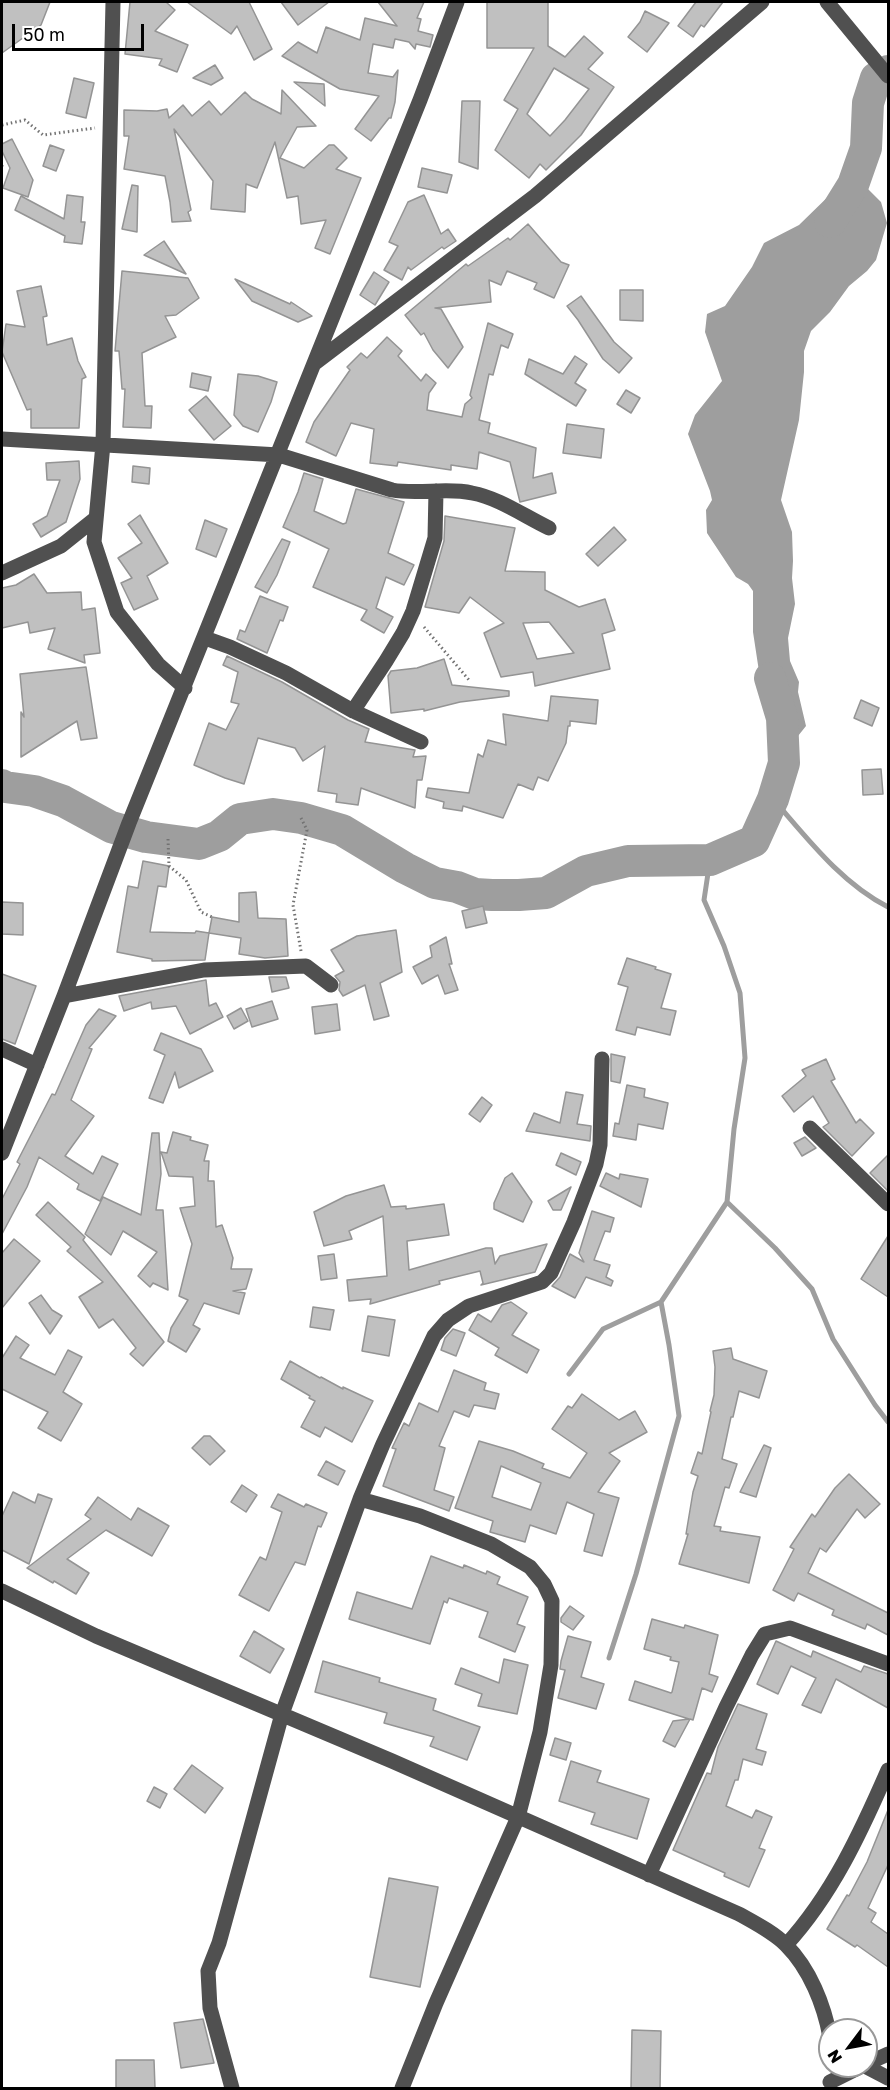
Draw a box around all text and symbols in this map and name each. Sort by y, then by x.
scale bar [15,12,147,50]
text: 50 m [23,23,65,45]
north arrow [818,2018,878,2078]
text: N [823,2046,846,2067]

